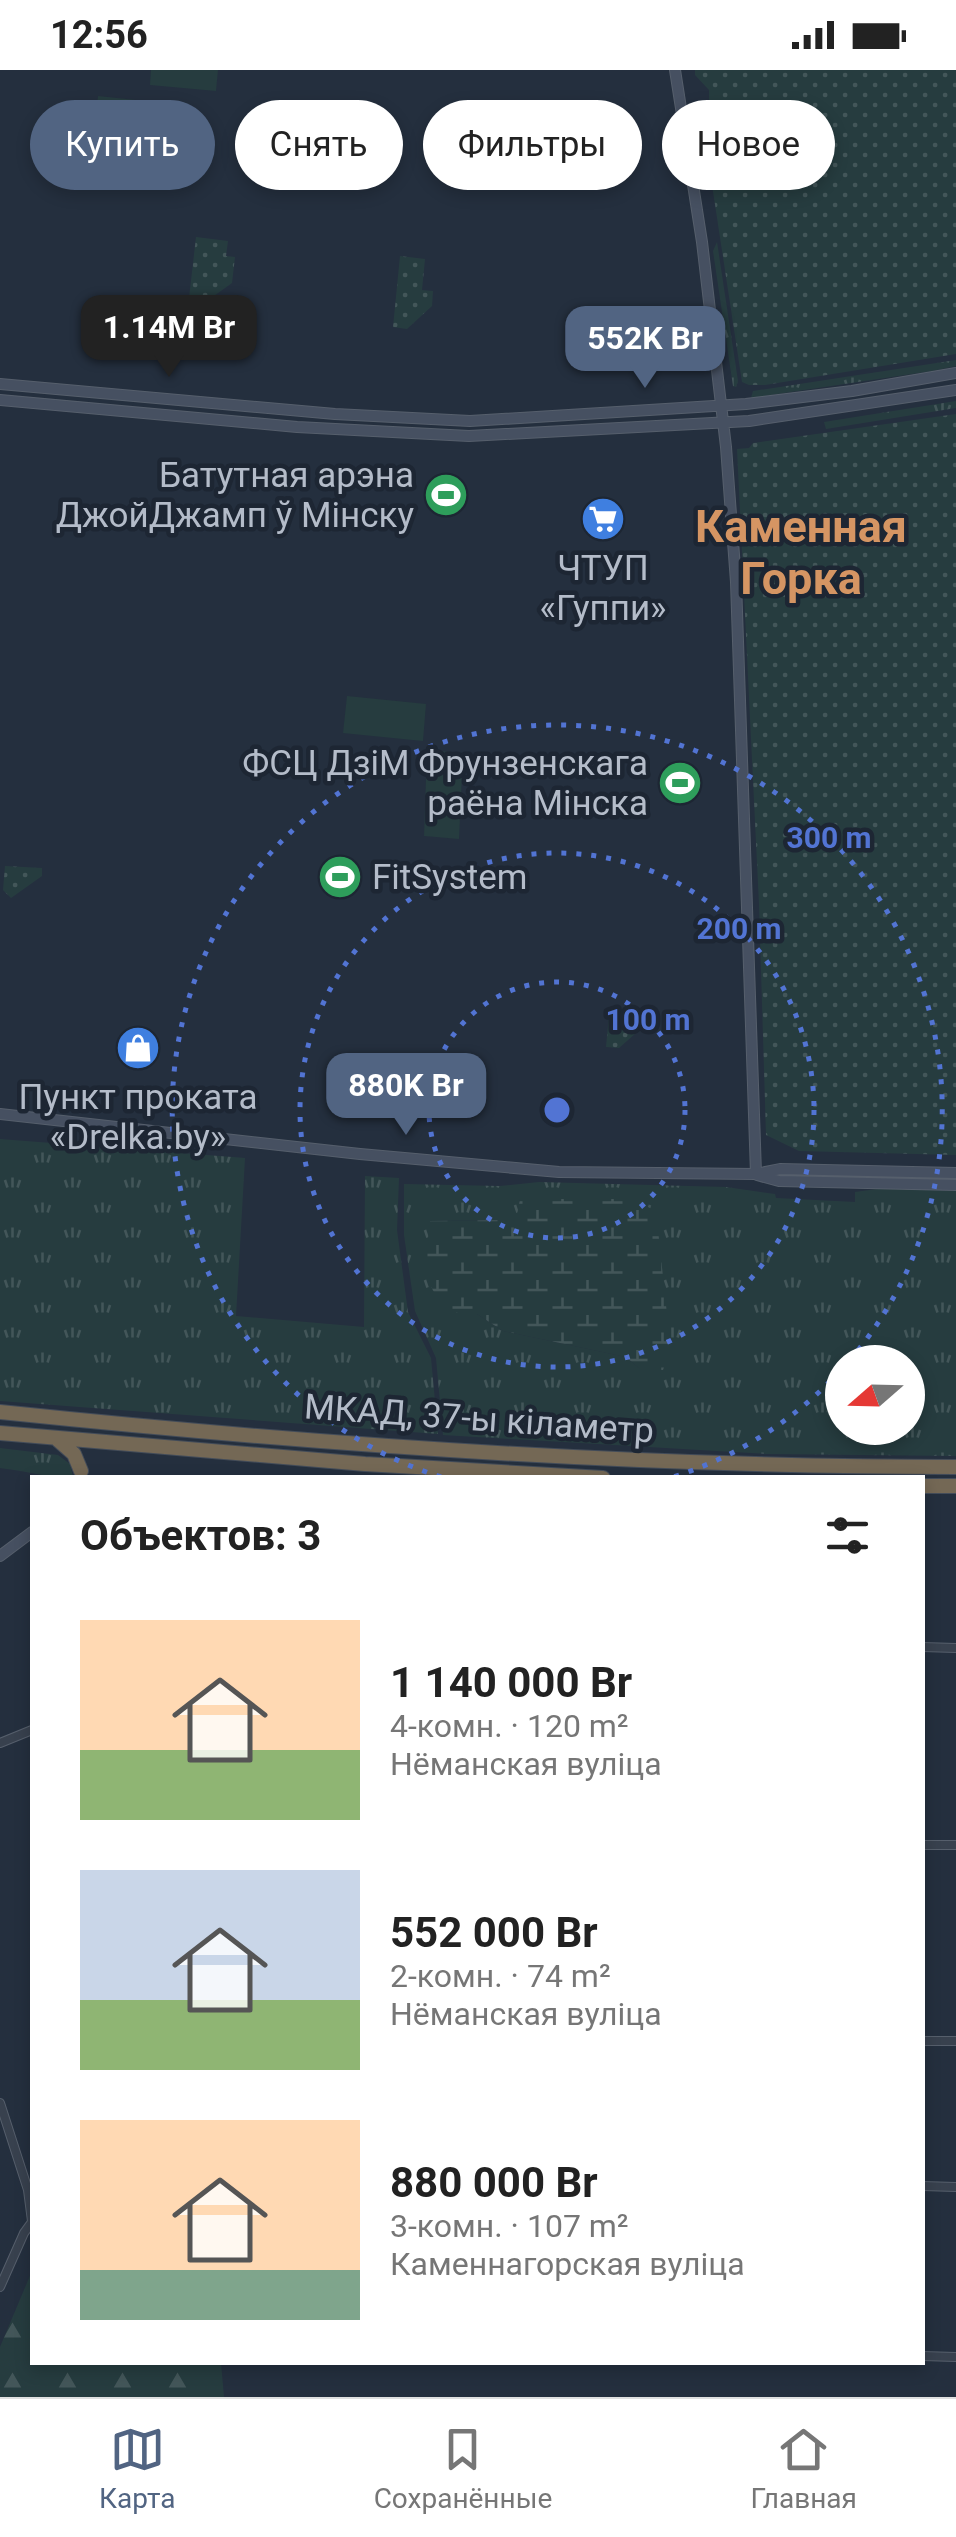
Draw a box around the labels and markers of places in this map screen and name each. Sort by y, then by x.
pin: 1.14M Br [66,295,272,380]
pin: 552K Br [553,306,737,391]
place label: Батутная арэна ДжойДжамп ў Мінску [56,455,414,536]
sports icon: Батутная арэна ДжойДжамп ў Мінску [423,472,469,518]
supermarket icon: ЧТУП «Гуппи» [580,496,626,542]
place label: ЧТУП «Гуппи» [539,548,667,629]
place label: ФСЦ ДзіМ Фрунзенскага раёна Мінска [242,743,648,824]
sports icon: ФСЦ ДзіМ Фрунзенскага раёна Мінска [657,760,703,806]
sports icon: FitSystem [317,854,363,900]
place label: FitSystem [372,857,527,898]
shop icon: Пункт проката «Drelka.by» [115,1025,161,1071]
pin: 880K Br [314,1053,498,1138]
place label: Пункт проката «Drelka.by» [18,1077,258,1158]
centre of rings [539,1092,575,1128]

